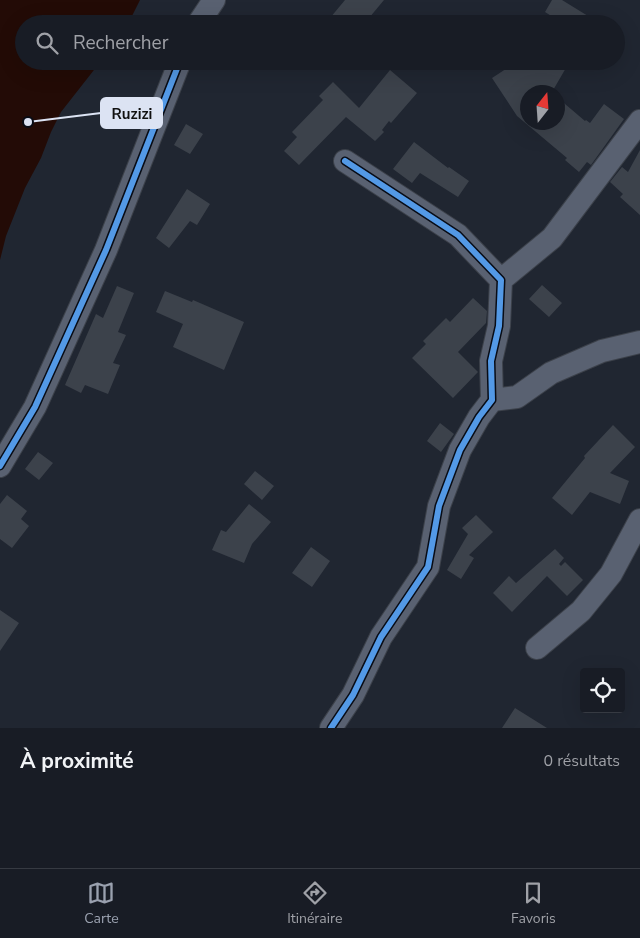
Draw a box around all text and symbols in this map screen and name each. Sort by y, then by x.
search box [15,15,625,70]
icon: search [33,29,61,57]
text: Rechercher [73,30,168,56]
north arrow [520,85,565,130]
callout: Ruzizi [101,98,162,128]
text: Ruzizi [112,104,152,124]
map controls [580,668,625,713]
button: locate [580,668,625,713]
text: À proximité [20,747,134,775]
text: 0 résultats [544,750,620,772]
tab: Carte [84,879,119,928]
tab: Itinéraire [287,879,342,928]
tab: Favoris [511,879,556,928]

